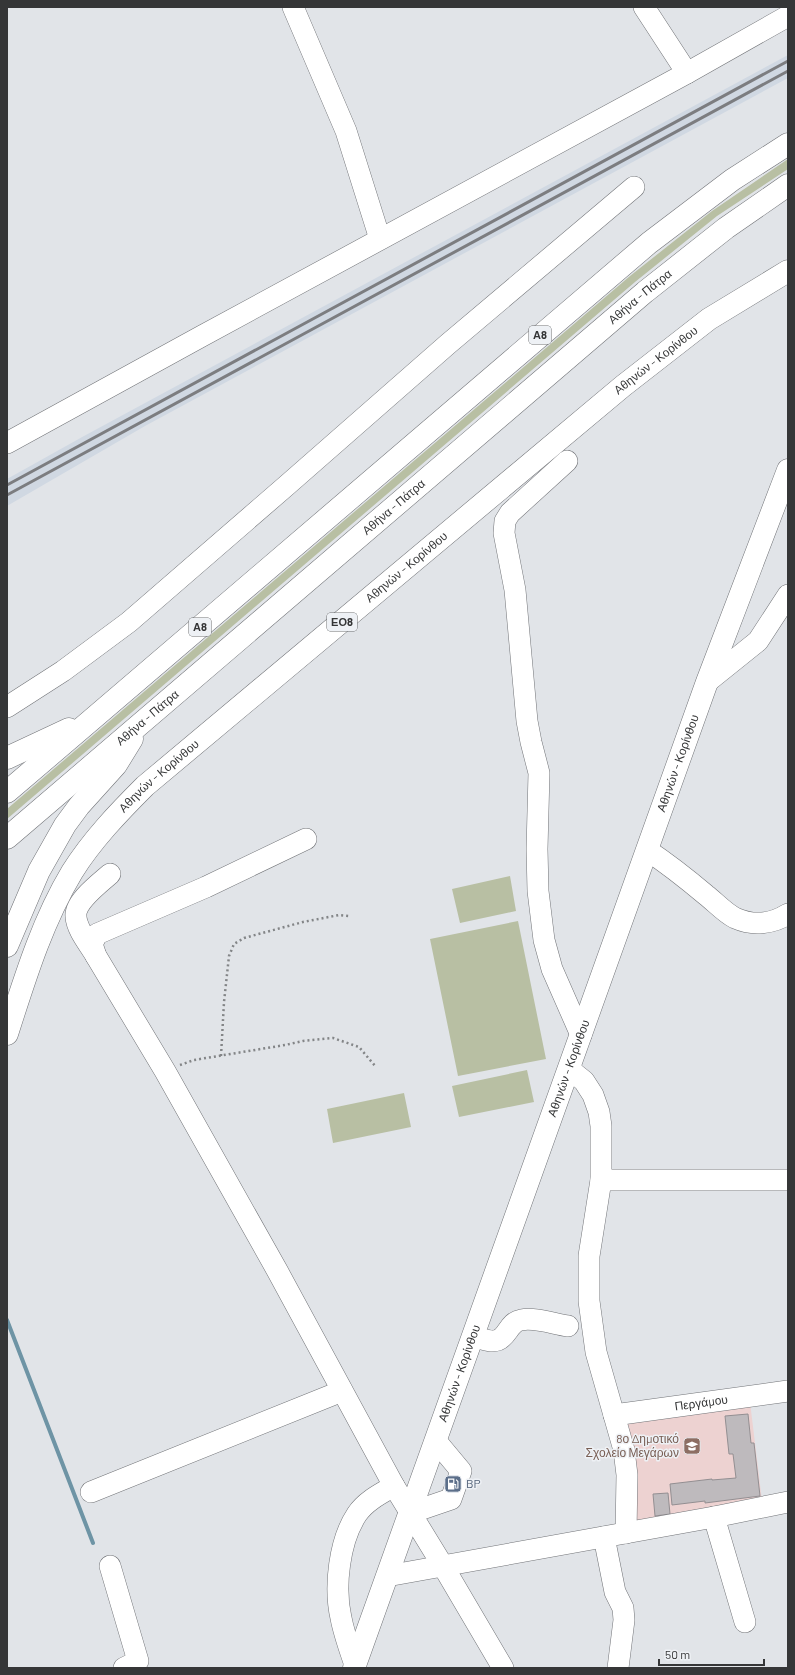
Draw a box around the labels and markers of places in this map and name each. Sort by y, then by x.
place label: 8ο Δημοτικό Σχολείο Μεγάρων [586,1431,679,1460]
school or university icon: 8ο Δημοτικό Σχολείο Μεγάρων [682,1436,702,1456]
fuel station icon: BP [443,1474,463,1494]
place label: BP [466,1476,481,1490]

